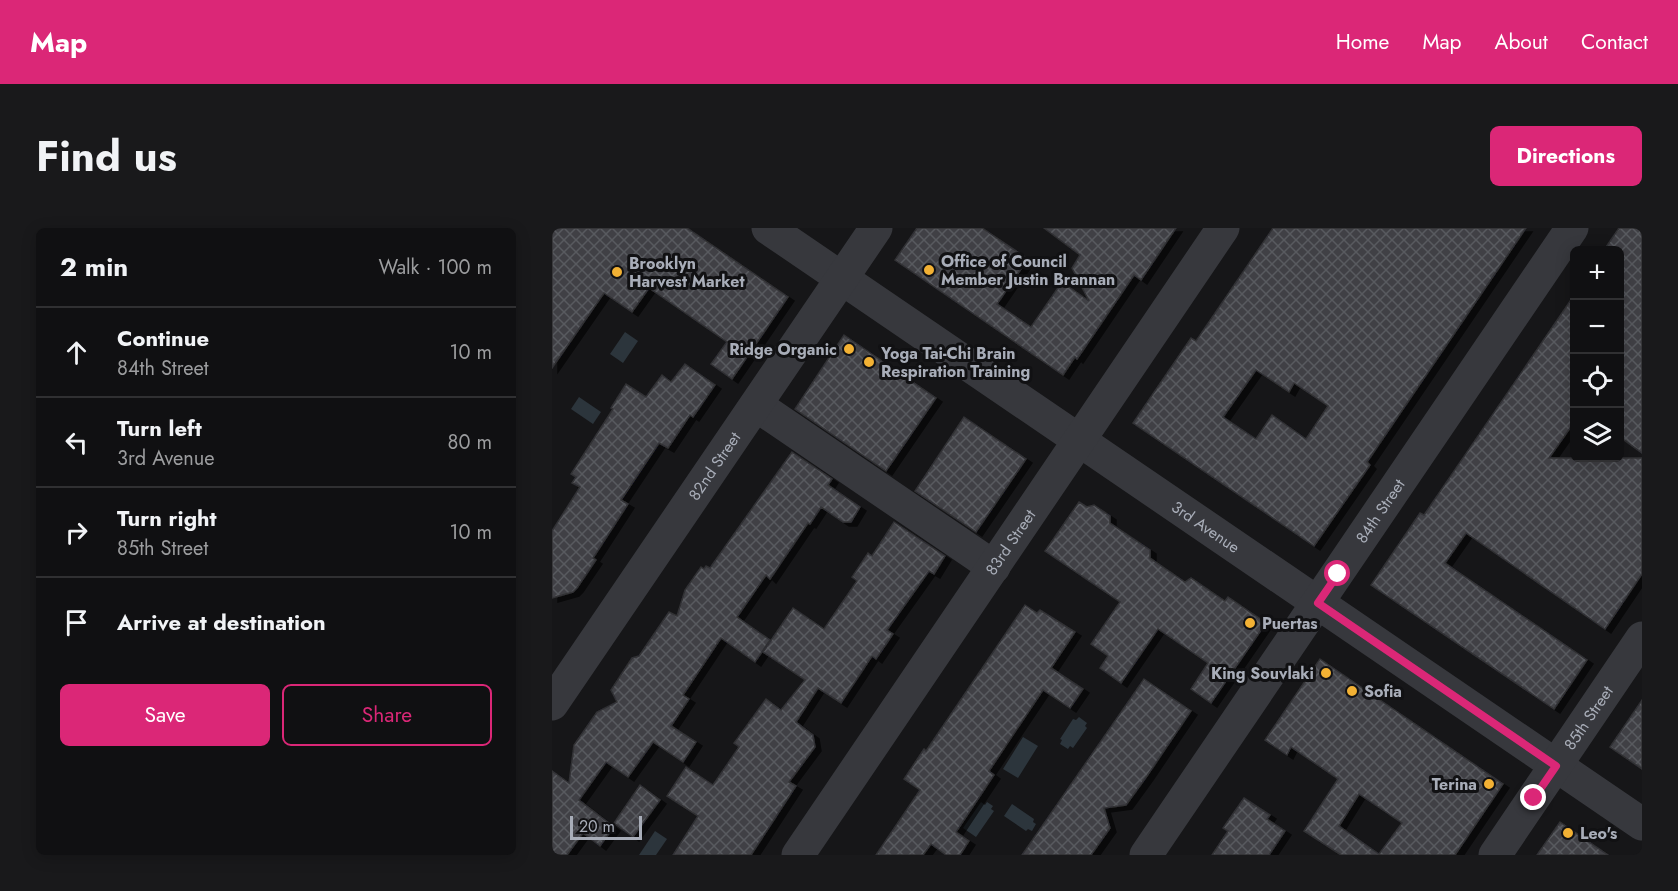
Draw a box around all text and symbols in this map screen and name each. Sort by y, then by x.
text: Map [30,22,87,63]
text: Home [1336,27,1389,57]
text: Map [1422,27,1462,57]
text: About [1495,27,1548,57]
text: Contact [1581,27,1648,57]
text: Find us [36,126,177,187]
button: Directions [1490,126,1642,186]
map controls [1570,246,1624,462]
button: + [1570,246,1624,300]
text: 2 min [60,248,128,286]
place label: Office of Council Member Justin Brannan [941,250,1115,291]
place label: Brooklyn Harvest Market [629,252,745,293]
text: Walk · 100 m [379,253,492,282]
marker: Office of Council Member Justin Brannan [922,263,936,277]
marker: Brooklyn Harvest Market [610,265,624,279]
button: − [1570,300,1624,354]
text: Continue [117,322,209,354]
icon: ahead [60,336,93,369]
text: 10 m [449,338,492,367]
place label: Ridge Organic [729,338,837,361]
marker: Ridge Organic [842,342,856,356]
place label: Yoga Tai-Chi Brain Respiration Training [880,342,1030,383]
text: 84th Street [117,354,209,383]
button: locate [1570,354,1624,408]
marker: Yoga Tai-Chi Brain Respiration Training [862,355,876,369]
button: layers [1570,408,1624,462]
text: Turn left [117,412,202,444]
icon: left [60,426,93,459]
street label: 82nd Street [683,427,746,505]
text: 80 m [447,428,492,457]
text: 3rd Avenue [117,444,214,473]
street label: 84th Street [1350,474,1410,548]
street label: 3rd Avenue [1167,496,1244,559]
text: Turn right [117,502,217,534]
street label: 83rd Street [980,505,1041,580]
icon: right [60,516,93,549]
text: 10 m [449,518,492,547]
text: 85th Street [117,534,208,563]
route start [1324,560,1350,586]
icon: arrive [60,606,93,639]
text: Arrive at destination [117,606,326,638]
place label: Puertas [1262,612,1318,635]
marker: Puertas [1243,616,1257,630]
place label: King Souvlaki [1211,662,1314,685]
marker: King Souvlaki [1319,666,1333,680]
place label: Sofia [1364,680,1402,703]
street label: 85th Street [1559,681,1619,755]
button: Save [60,684,270,746]
button: Share [282,684,492,746]
marker: Sofia [1345,684,1359,698]
place label: Terina [1432,773,1477,796]
marker: Terina [1482,777,1496,791]
route end [1520,784,1546,810]
scale bar [570,813,642,840]
text: 20 m [579,815,615,838]
place label: Leo's [1580,822,1617,845]
marker: Leo's [1561,826,1575,840]

